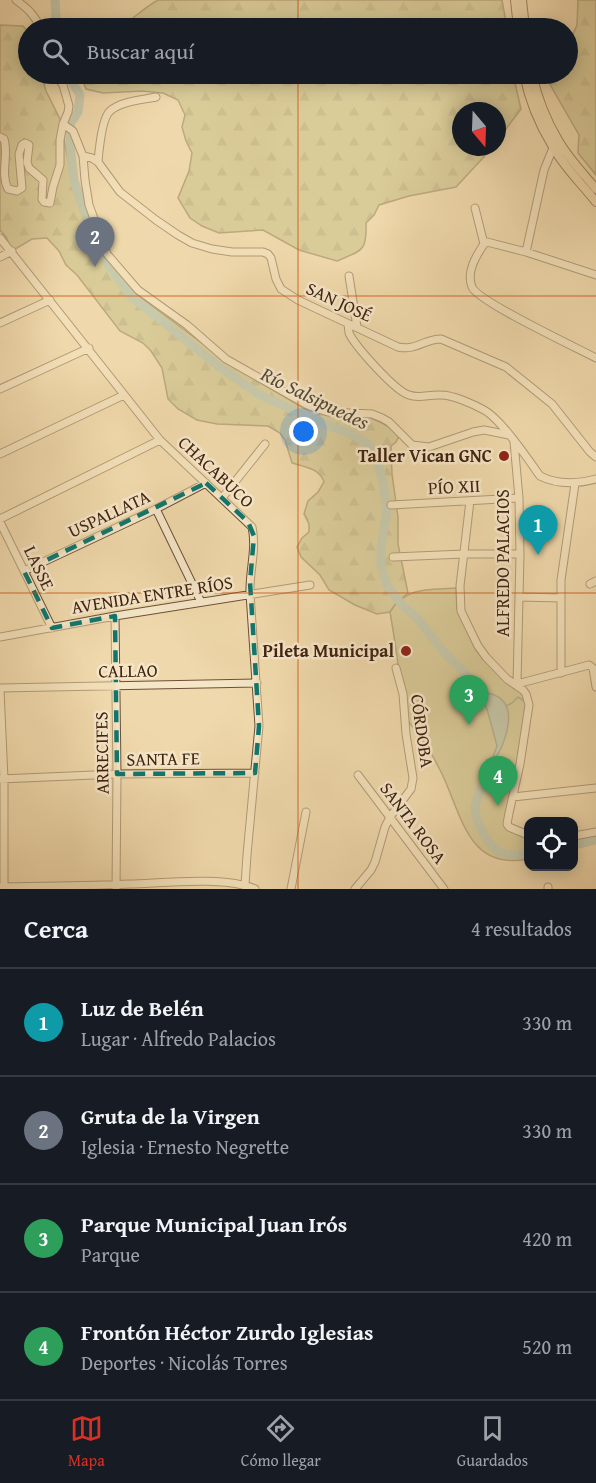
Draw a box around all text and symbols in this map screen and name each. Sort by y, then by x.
search box [18,18,578,84]
icon: search [39,35,72,68]
text: Buscar aquí [87,35,194,67]
north arrow [452,102,506,156]
pin: 2 [76,218,115,267]
street label: SAN JOSÉ [302,275,377,329]
water label: Río Salsipuedes [256,359,375,437]
your location [289,417,318,446]
street label: CHACABUCO [172,429,260,514]
place label: Taller Vican GNC [358,442,492,469]
marker: Taller Vican GNC [497,449,511,463]
street label: PÍO XII [427,472,481,501]
street label: USPALLATA [63,483,154,544]
street label: ALFREDO PALACIOS [489,489,516,637]
pin: 1 [518,506,558,555]
street label: LASSE [17,541,62,595]
street label: AVENIDA ENTRE RÍOS [69,568,235,621]
place label: Pileta Municipal [263,637,394,664]
marker: Pileta Municipal [399,644,413,658]
street label: CALLAO [98,656,158,685]
pin: 3 [450,676,488,725]
street label: CÓRDOBA [404,692,441,770]
street label: ARRECIFES [87,711,116,795]
street label: SANTA FE [126,744,200,773]
pin: 4 [478,756,518,806]
street label: SANTA ROSA [374,776,453,869]
map controls [524,817,578,871]
button: locate [524,817,578,871]
text: Cerca [24,909,88,948]
text: 4 resultados [471,914,572,943]
text: Luz de Belén [81,992,204,1024]
text: 1 [38,1008,49,1037]
text: 330 m [522,1008,572,1037]
text: Lugar · Alfredo Palacios [81,1024,276,1053]
text: Gruta de la Virgen [81,1100,260,1132]
text: 2 [38,1116,49,1145]
text: 330 m [522,1116,572,1145]
text: Iglesia · Ernesto Negrette [81,1132,289,1161]
text: Parque Municipal Juan Irós [81,1208,347,1240]
text: 3 [38,1224,49,1253]
text: 420 m [522,1224,572,1253]
text: Parque [81,1240,140,1269]
text: Frontón Héctor Zurdo Iglesias [81,1316,373,1348]
text: 4 [38,1332,49,1361]
text: 520 m [522,1332,572,1361]
text: Deportes · Nicolás Torres [81,1348,288,1377]
tab: Mapa [68,1412,105,1472]
tab: Cómo llegar [241,1412,321,1472]
tab: Guardados [457,1412,528,1472]

